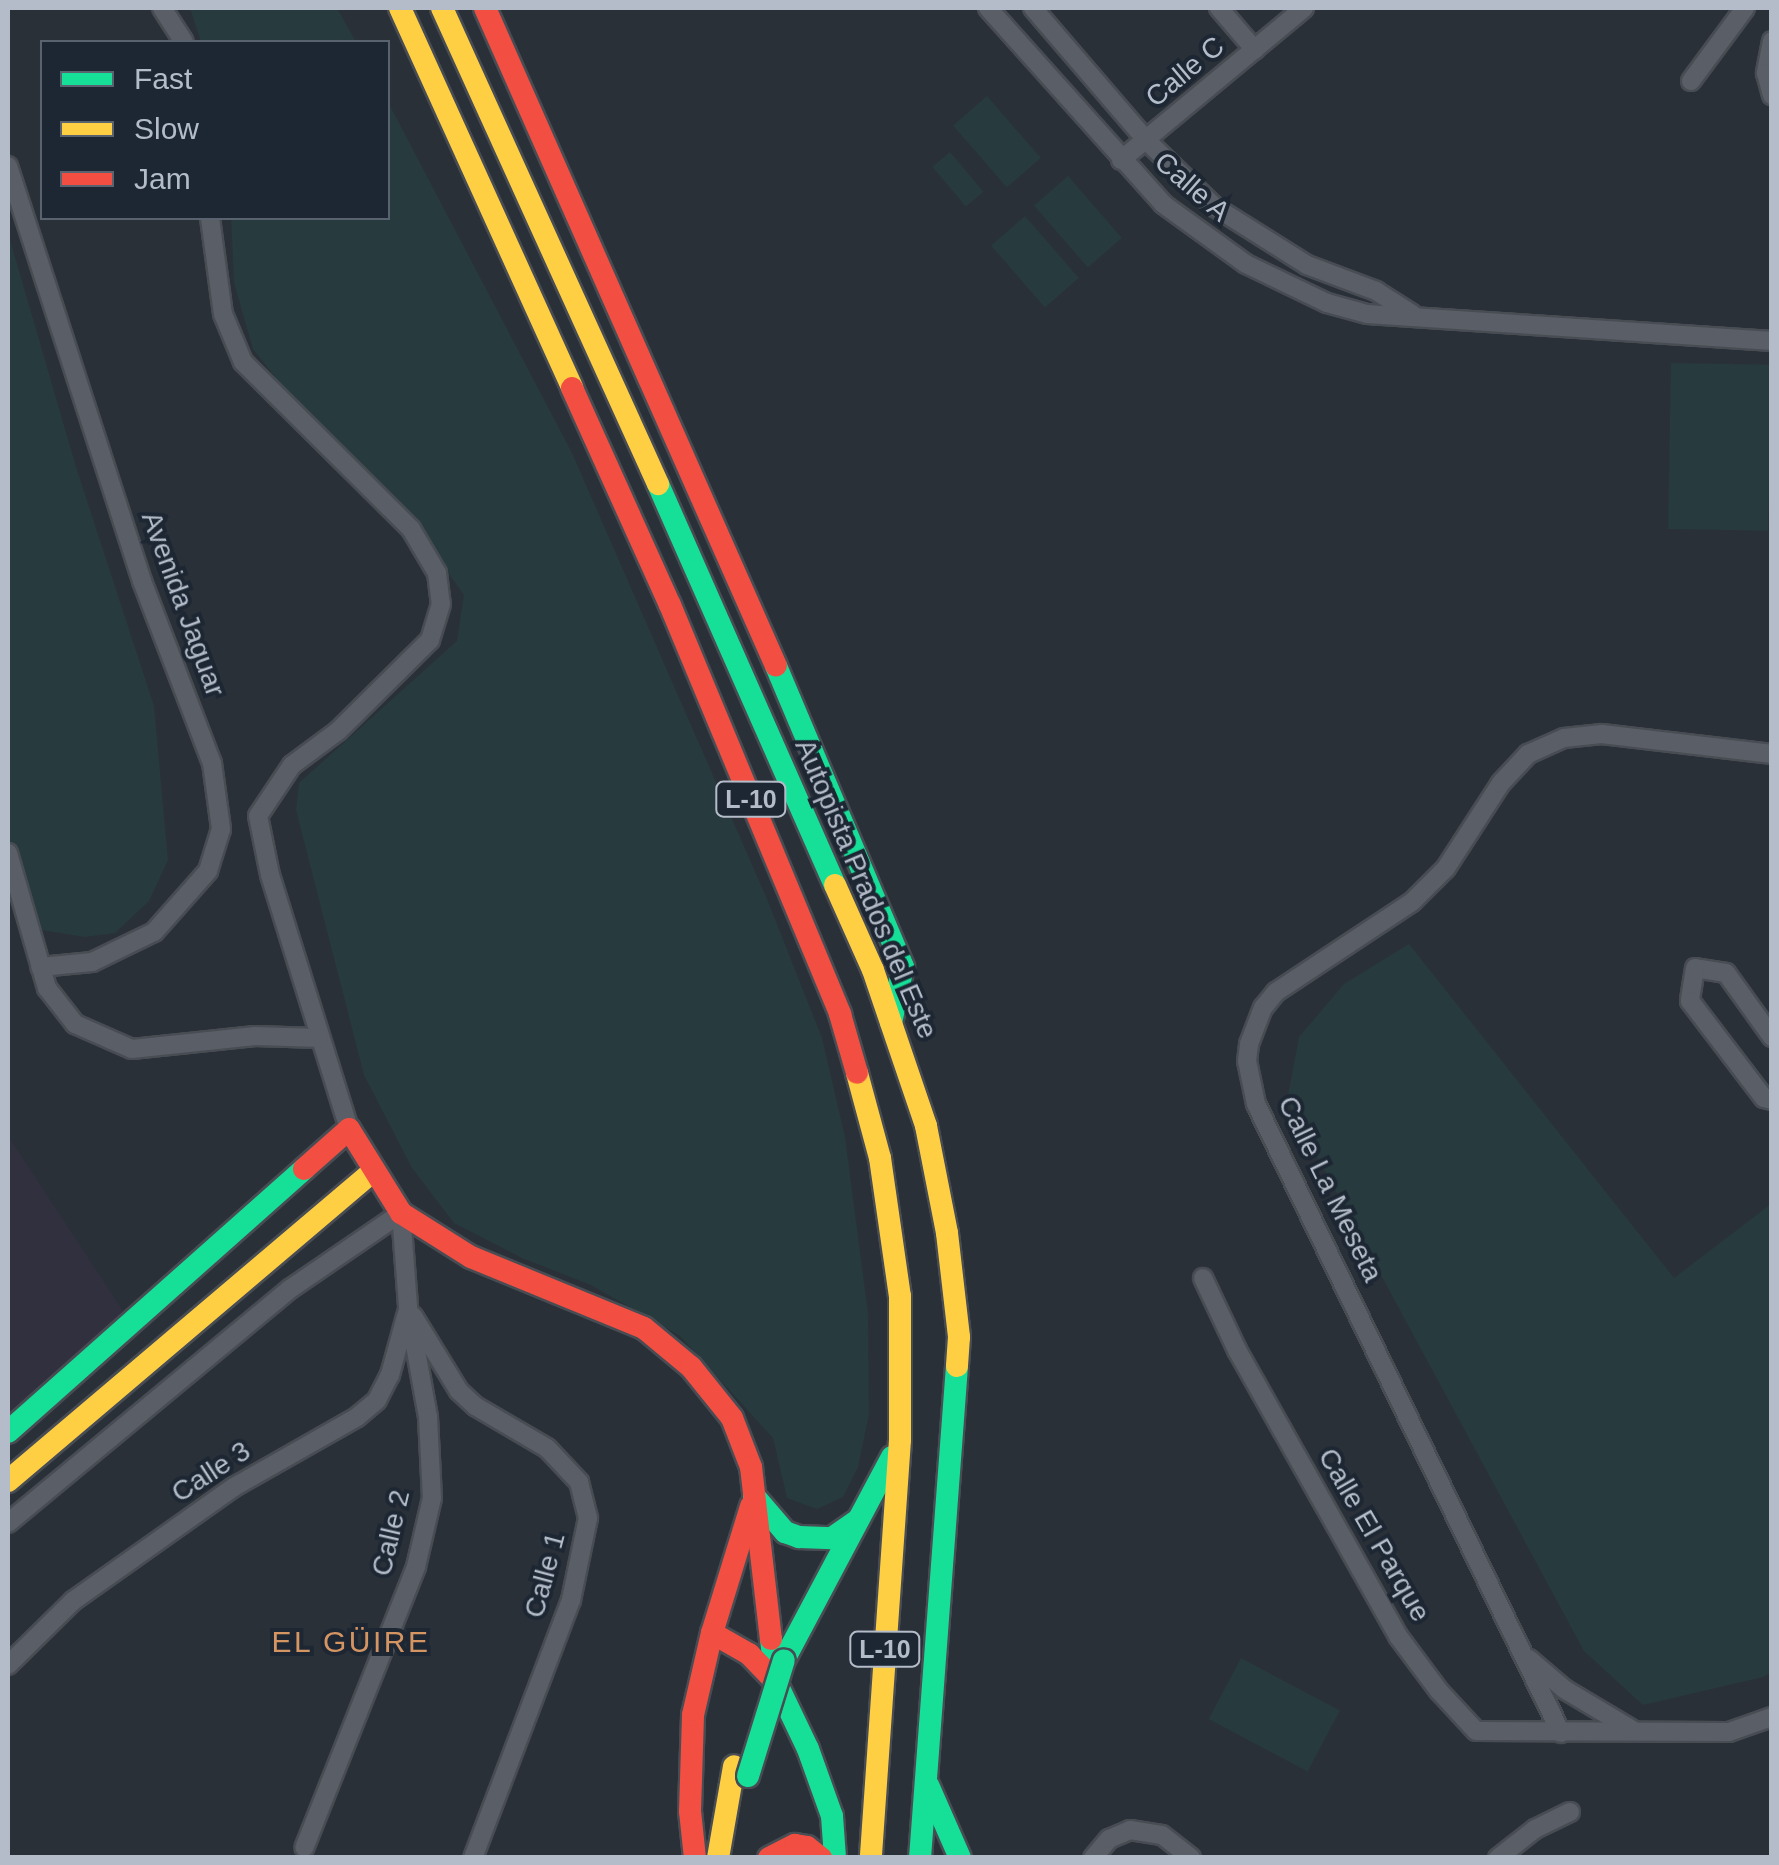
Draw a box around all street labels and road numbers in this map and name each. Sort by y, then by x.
street label: Calle C [1139,30,1231,114]
street label: Calle A [1147,145,1237,229]
street label: Avenida Jaguar [134,507,232,701]
street label: Autopista Prados del Este [788,734,944,1044]
road number: L-10 [714,779,788,819]
street label: Calle La Meseta [1271,1091,1389,1287]
street label: Calle 3 [165,1434,257,1510]
street label: Calle El Parque [1311,1442,1437,1628]
street label: Calle 2 [365,1487,417,1579]
street label: Calle 1 [517,1529,573,1621]
road number: L-10 [848,1629,922,1669]

